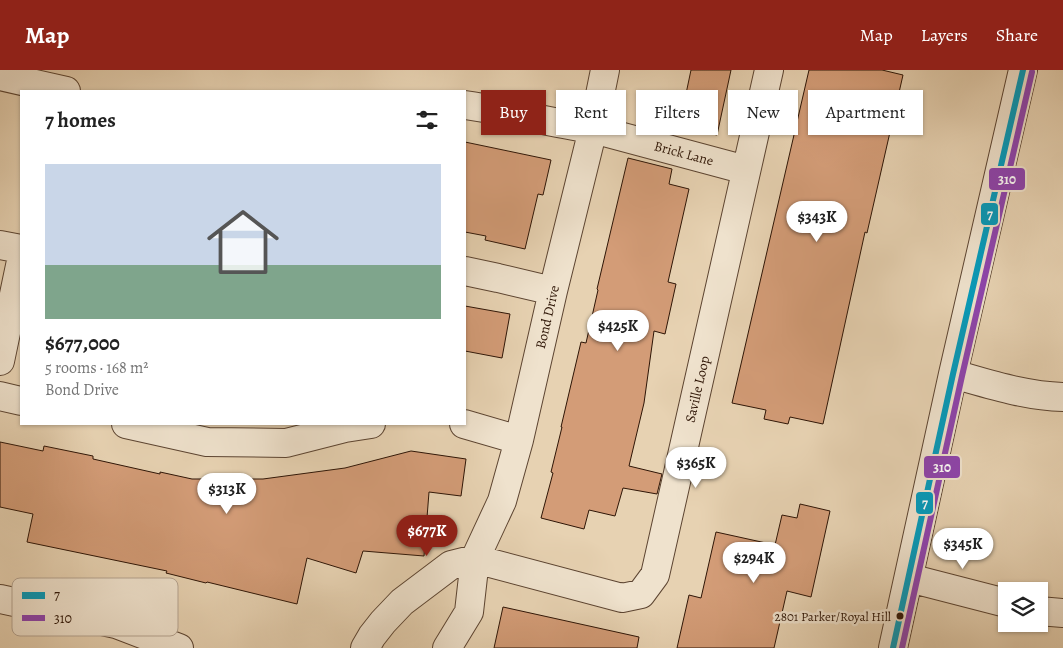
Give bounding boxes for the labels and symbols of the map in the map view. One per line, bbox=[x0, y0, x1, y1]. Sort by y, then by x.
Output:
street label: Brick Lane bbox=[652, 136, 716, 171]
line badge: 310 bbox=[988, 167, 1026, 191]
text: 310 bbox=[998, 170, 1016, 189]
pin: $343K bbox=[782, 200, 852, 243]
line badge: 7 bbox=[980, 202, 999, 226]
text: 7 bbox=[987, 205, 993, 224]
street label: Bond Drive bbox=[531, 284, 564, 351]
pin: $425K bbox=[583, 310, 653, 352]
street label: Saville Loop bbox=[681, 354, 714, 424]
pin: $365K bbox=[661, 446, 731, 489]
line badge: 310 bbox=[923, 455, 961, 479]
text: 310 bbox=[933, 458, 951, 477]
pin: $313K bbox=[192, 472, 262, 515]
line badge: 7 bbox=[915, 491, 934, 515]
text: 7 bbox=[922, 494, 928, 513]
pin: $677K bbox=[392, 514, 462, 557]
pin: $345K bbox=[928, 528, 998, 570]
pin: $294K bbox=[719, 542, 789, 584]
legend bbox=[12, 578, 178, 636]
text: 7 bbox=[54, 586, 60, 605]
place label: 2801 Parker/Royal Hill bbox=[774, 608, 891, 625]
text: 310 bbox=[54, 609, 72, 628]
marker: 2801 Parker/Royal Hill bbox=[895, 611, 905, 621]

